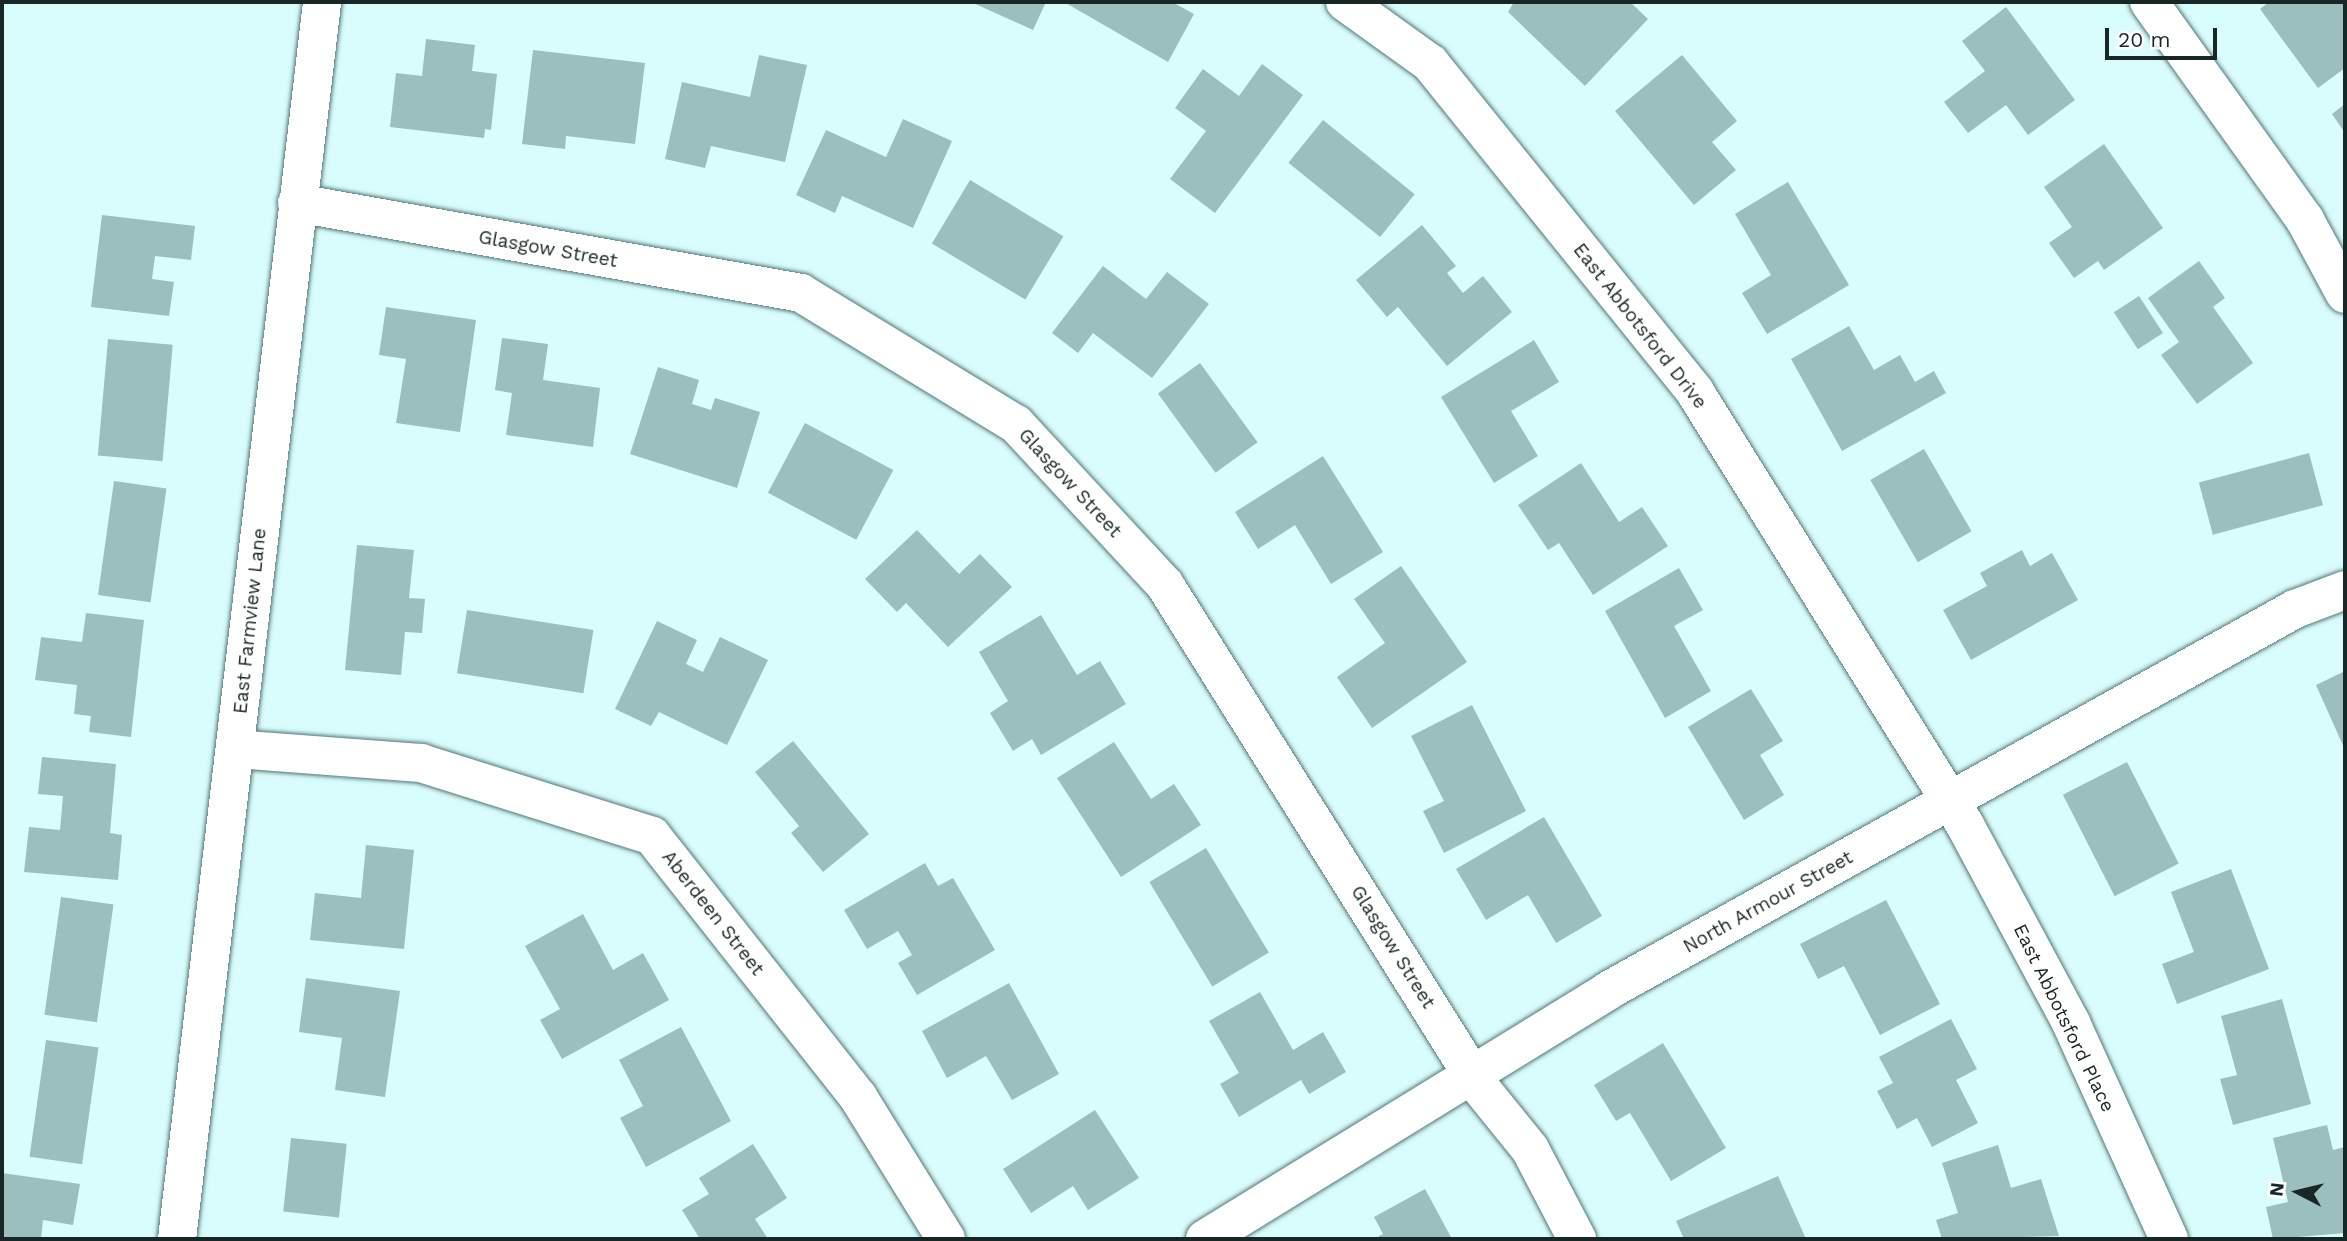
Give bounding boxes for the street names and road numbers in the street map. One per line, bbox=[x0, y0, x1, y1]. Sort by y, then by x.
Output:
street label: Glasgow Street bbox=[477, 226, 619, 272]
street label: East Abbotsford Drive bbox=[1568, 238, 1712, 414]
street label: Glasgow Street bbox=[1014, 424, 1126, 542]
street label: East Farmview Lane bbox=[229, 527, 271, 715]
street label: Aberdeen Street bbox=[657, 846, 769, 980]
street label: North Armour Street bbox=[1679, 846, 1857, 958]
street label: Glasgow Street bbox=[1346, 881, 1440, 1013]
street label: East Abbotsford Place bbox=[2008, 920, 2120, 1116]

